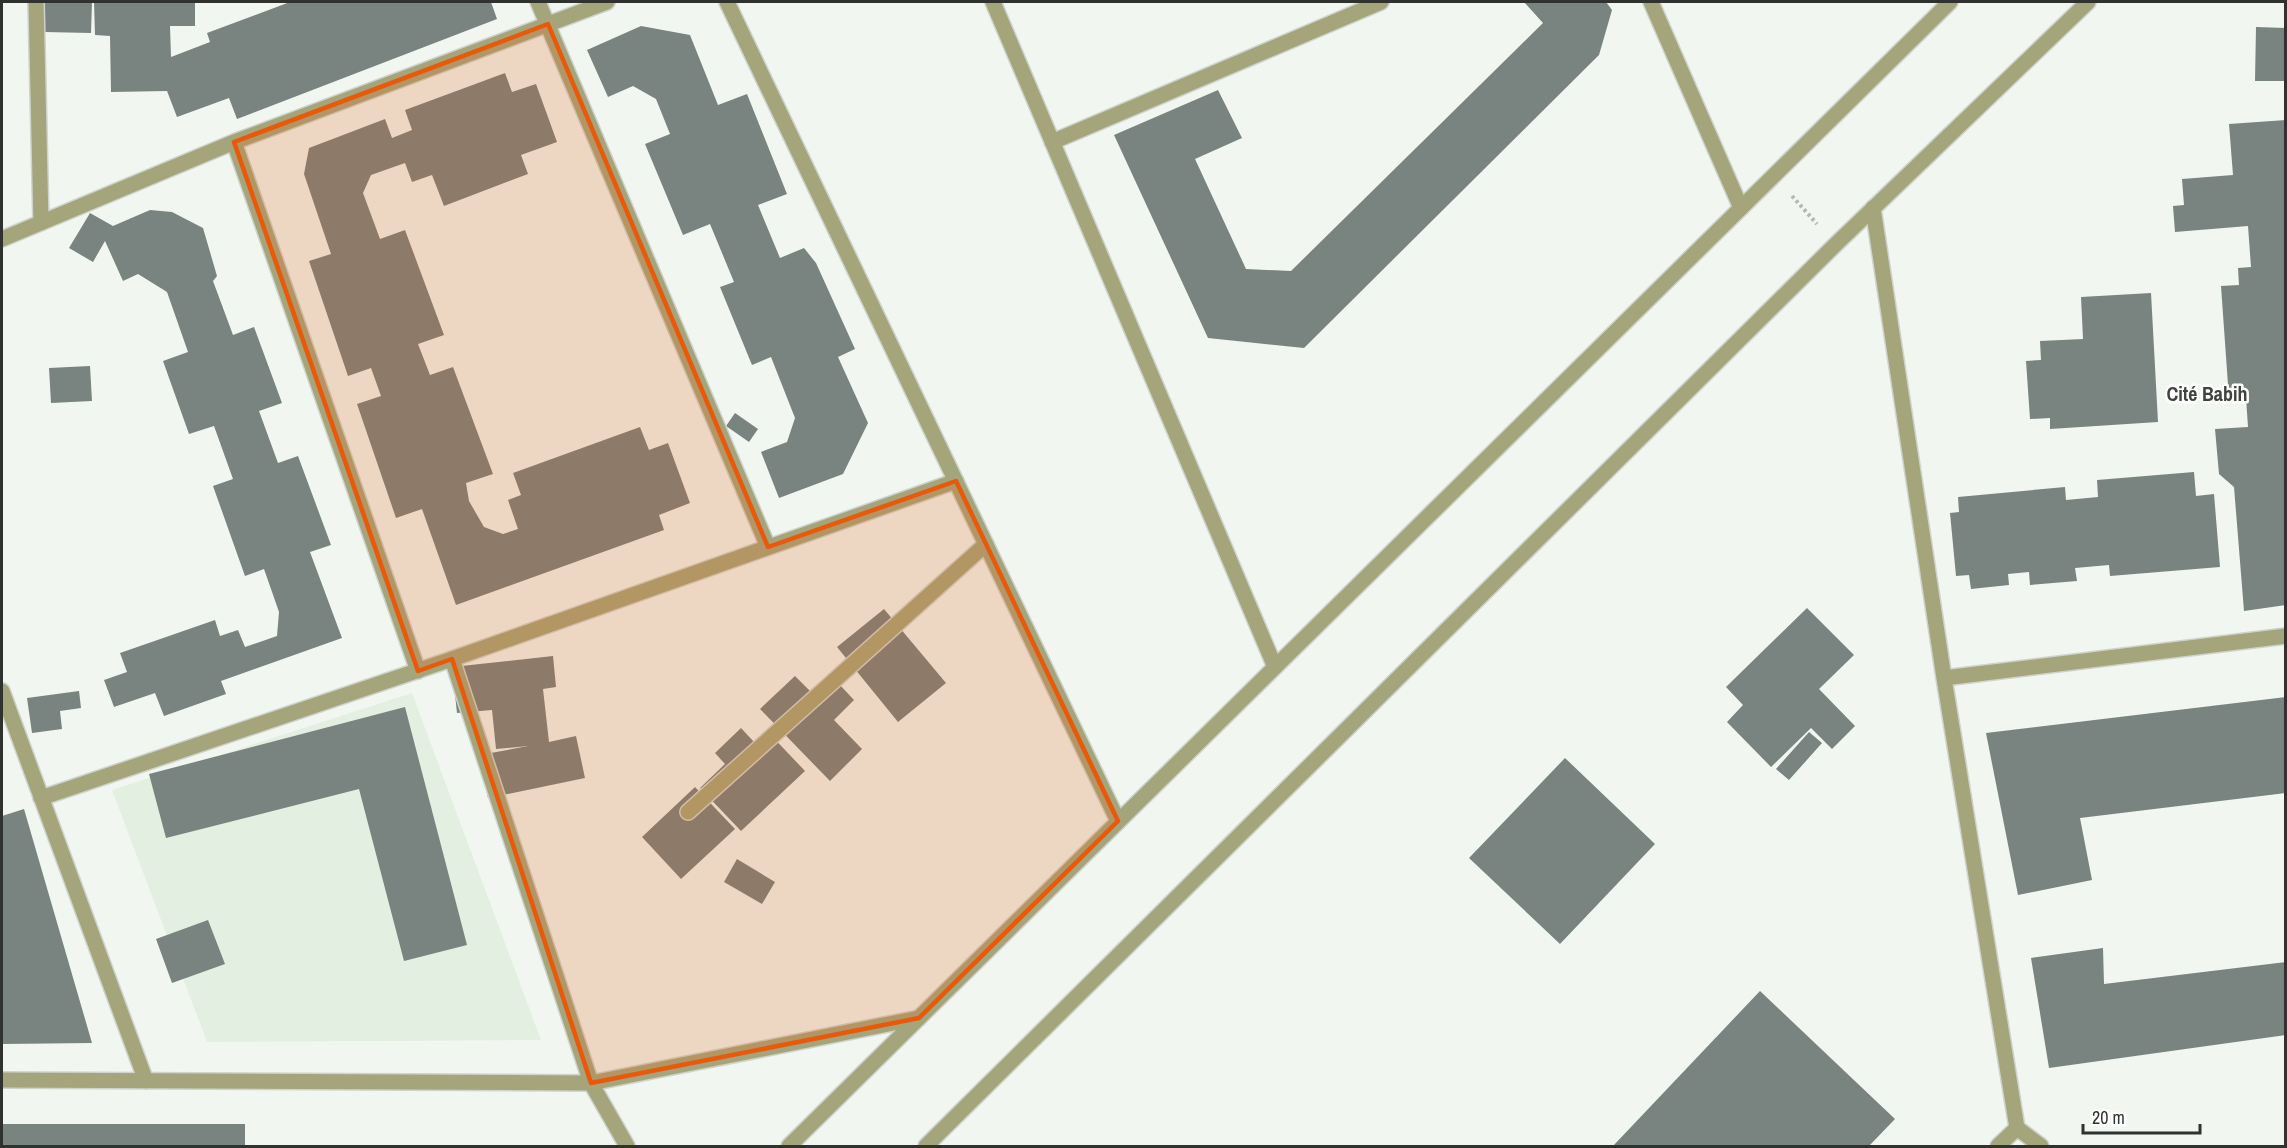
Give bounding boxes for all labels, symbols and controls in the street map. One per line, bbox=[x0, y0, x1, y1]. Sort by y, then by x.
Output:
district label: Cité Babih bbox=[2166, 380, 2248, 407]
scale bar bbox=[2083, 1097, 2200, 1135]
text: 20 m bbox=[2092, 1105, 2125, 1130]

